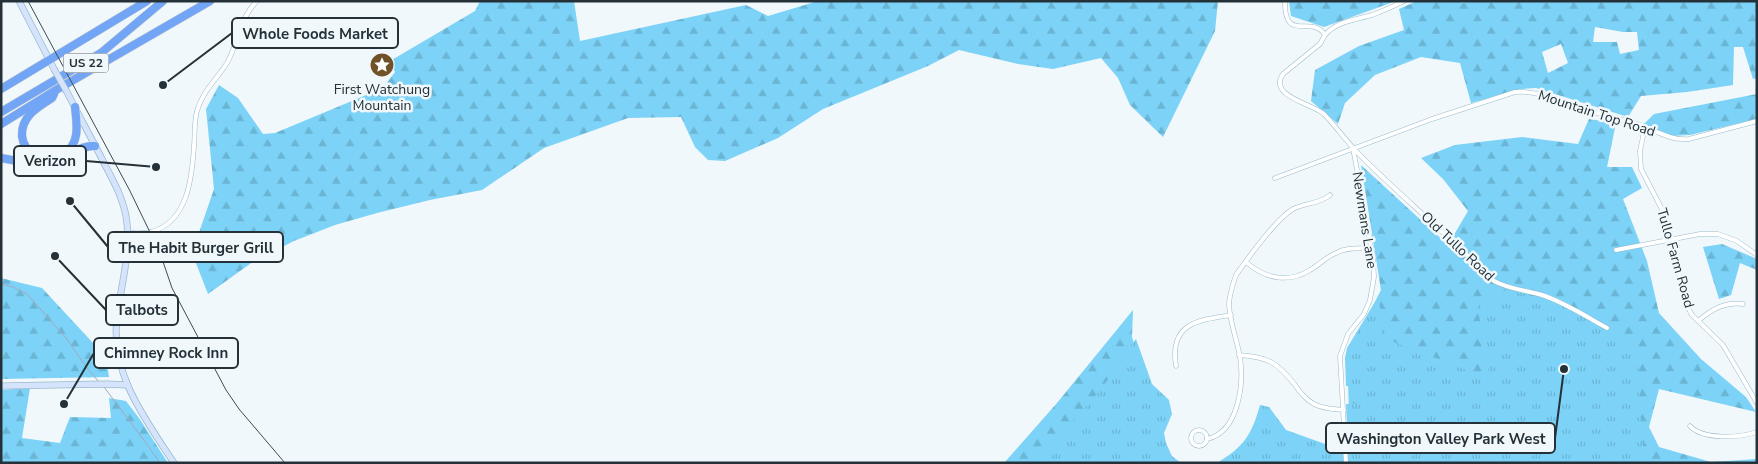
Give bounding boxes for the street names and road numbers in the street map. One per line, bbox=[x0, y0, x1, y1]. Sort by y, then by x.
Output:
road number: US 22 bbox=[64, 54, 108, 72]
street label: Mountain Top Road bbox=[1536, 86, 1658, 141]
street label: Newmans Lane bbox=[1347, 170, 1382, 270]
street label: Tullo Farm Road bbox=[1652, 206, 1699, 310]
street label: Old Tullo Road bbox=[1417, 207, 1499, 285]

